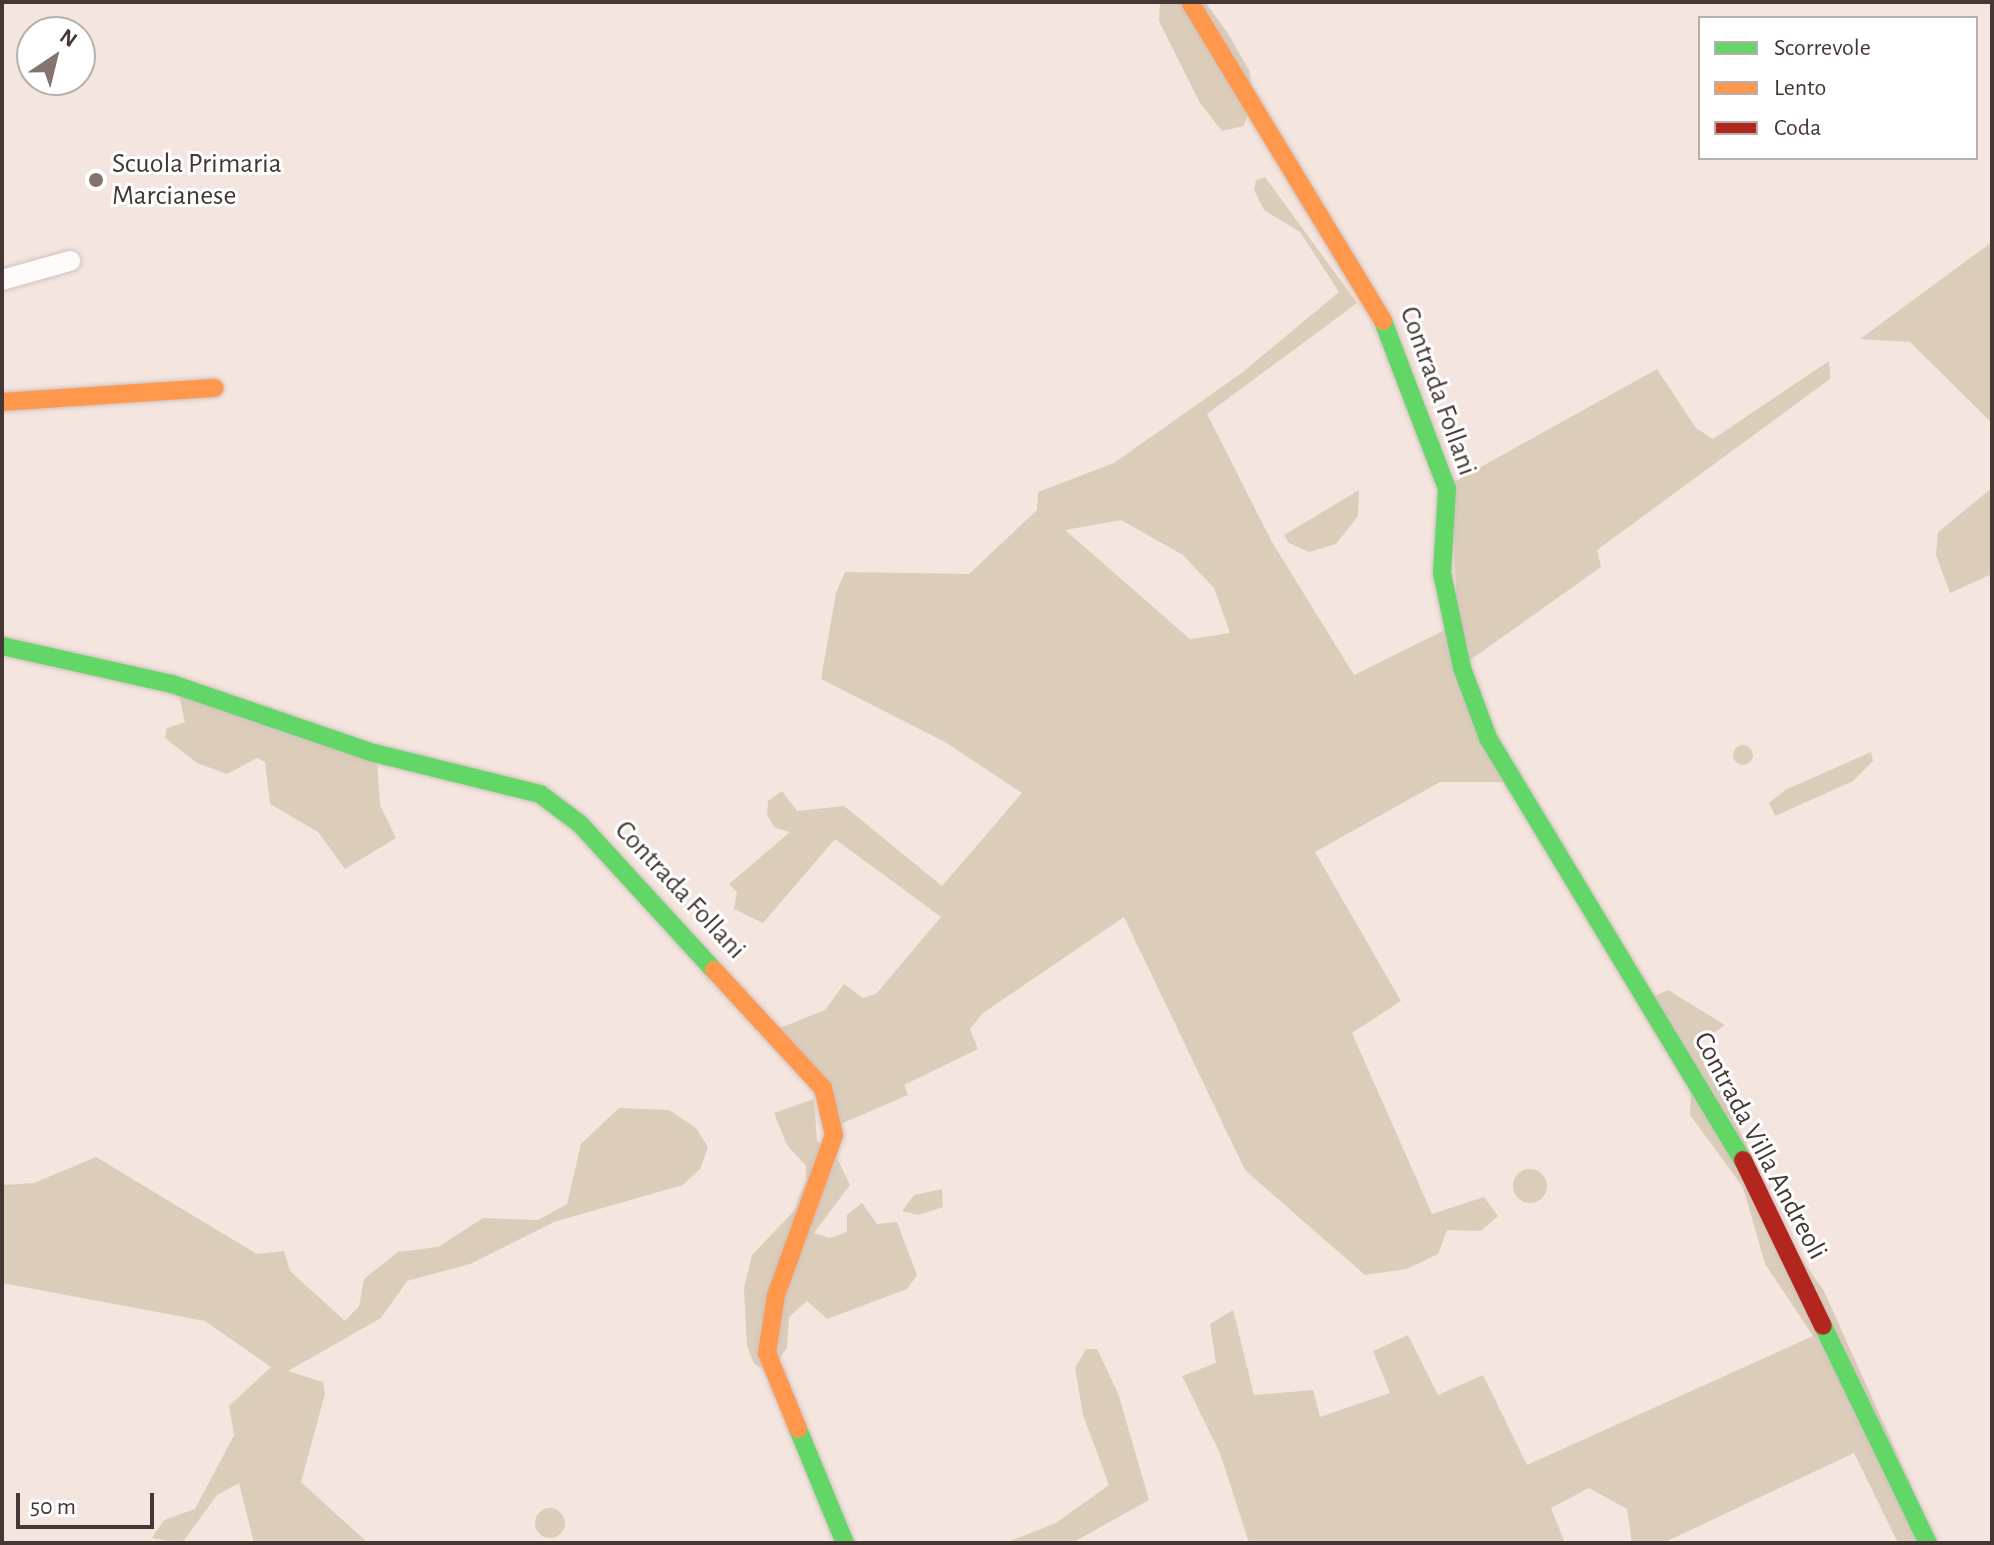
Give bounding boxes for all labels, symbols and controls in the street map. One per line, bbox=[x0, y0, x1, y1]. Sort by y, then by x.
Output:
north arrow bbox=[16, 16, 96, 96]
legend bbox=[1698, 16, 1978, 160]
text: N bbox=[56, 25, 81, 51]
text: Scorrevole bbox=[1774, 36, 1871, 60]
text: Lento bbox=[1774, 76, 1826, 100]
text: Coda bbox=[1774, 116, 1821, 140]
place label: Scuola Primaria Marcianese bbox=[112, 147, 282, 213]
marker: Scuola Primaria Marcianese bbox=[87, 171, 105, 189]
street label: Contrada Follani bbox=[1392, 302, 1484, 480]
street label: Contrada Follani bbox=[607, 814, 753, 966]
street label: Contrada Villa Andreoli bbox=[1686, 1027, 1834, 1265]
scale bar bbox=[20, 1477, 158, 1527]
text: 50 m bbox=[30, 1495, 76, 1519]

